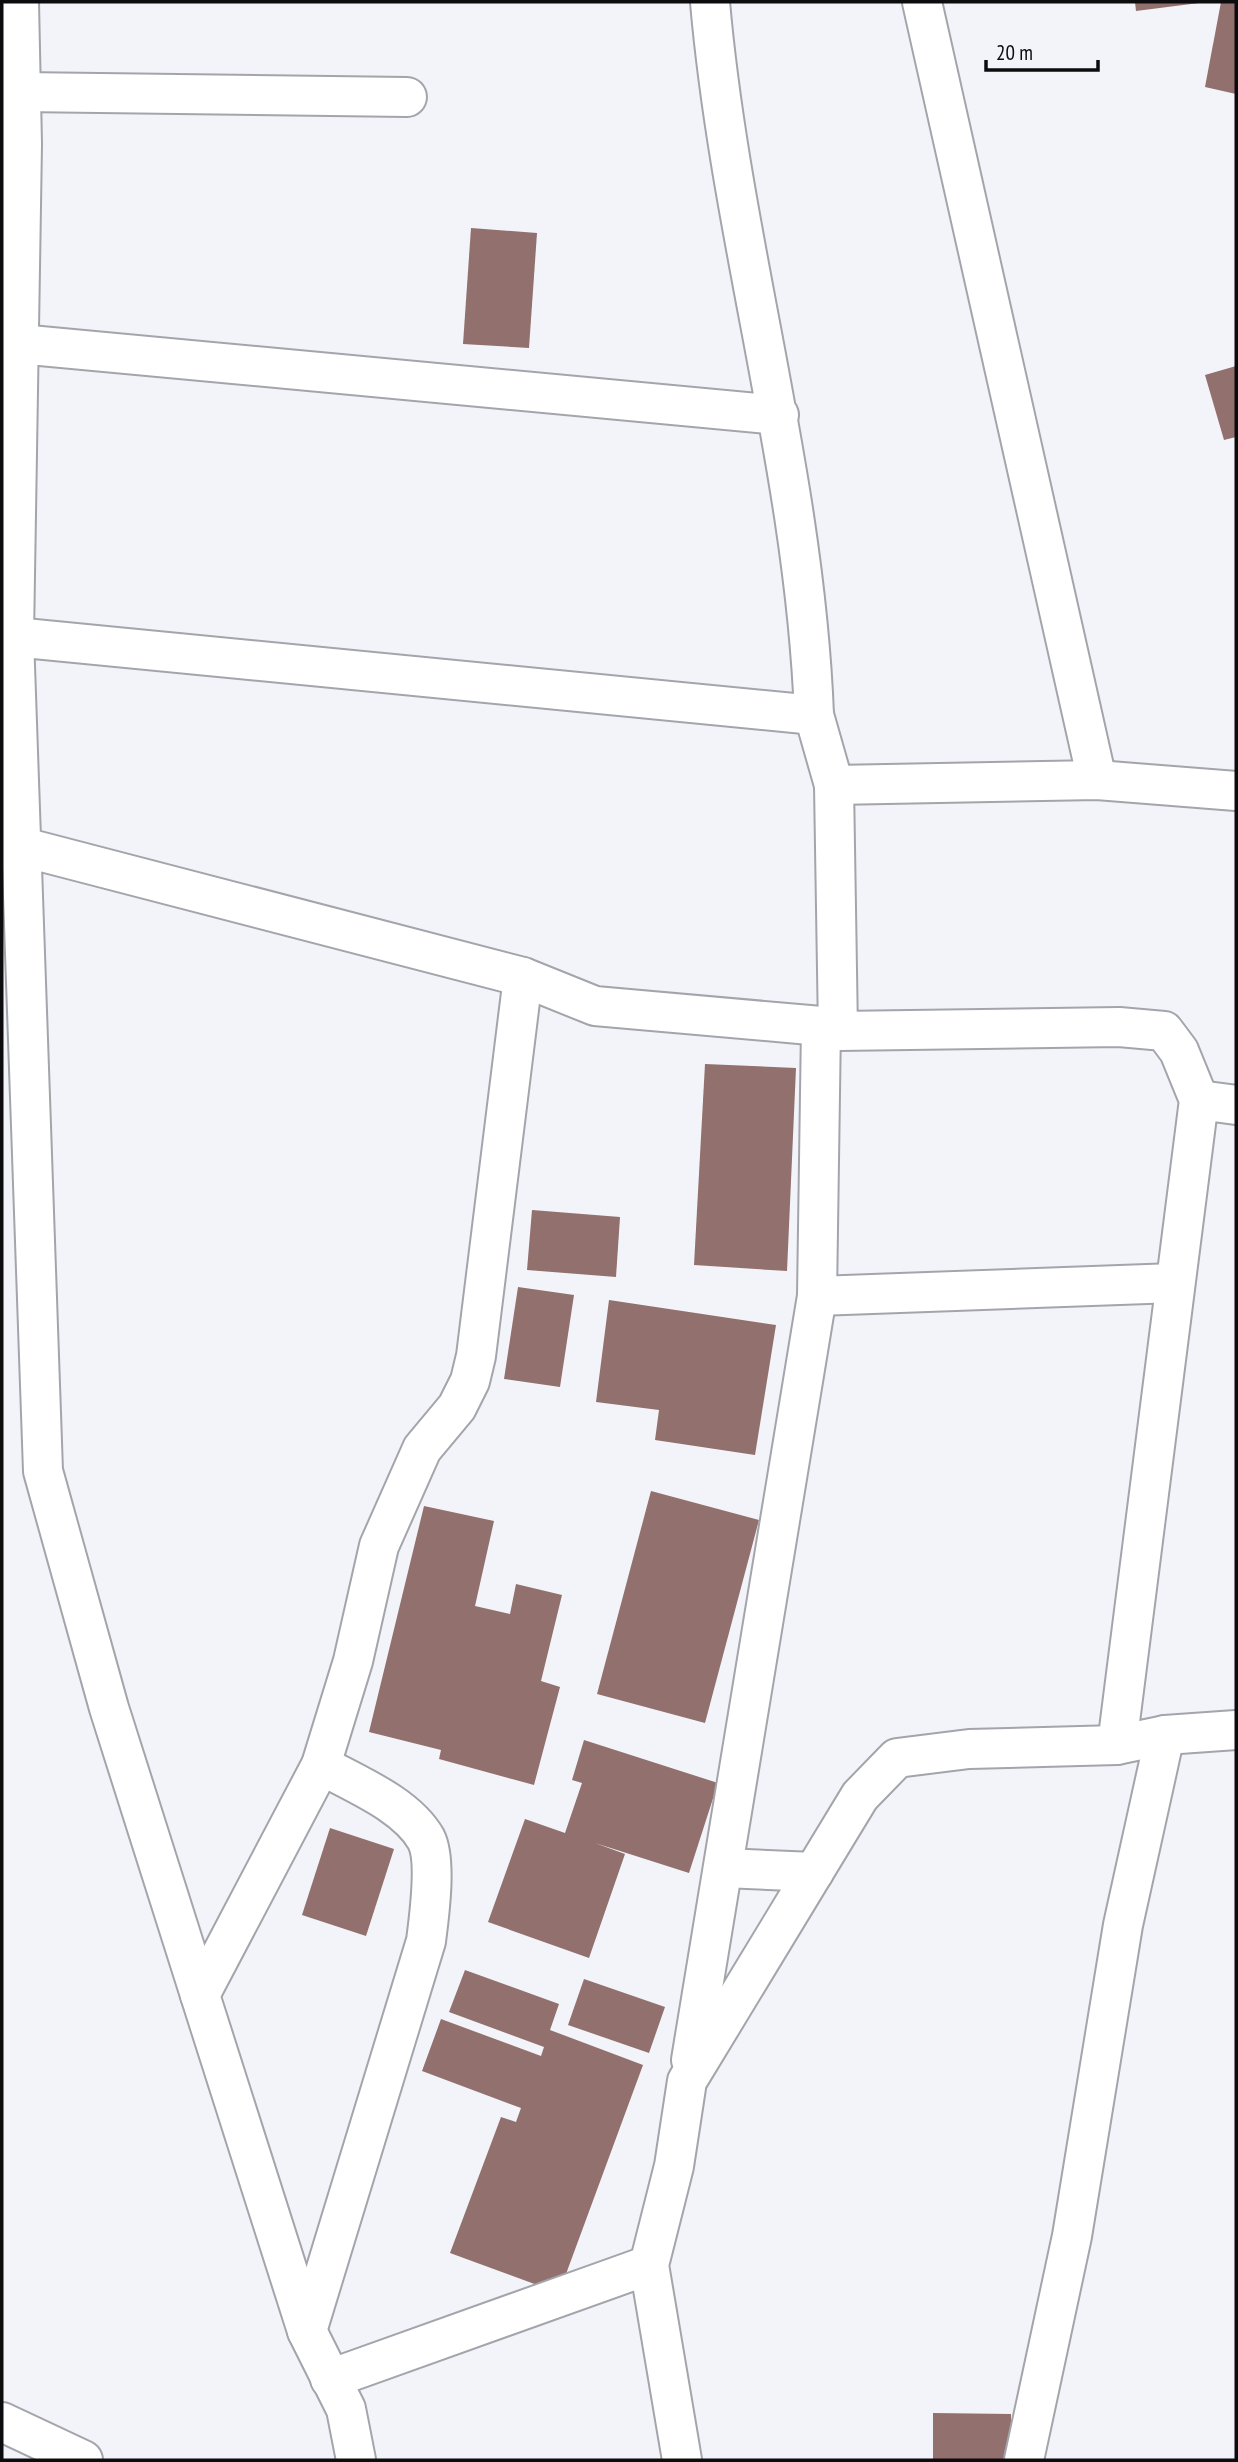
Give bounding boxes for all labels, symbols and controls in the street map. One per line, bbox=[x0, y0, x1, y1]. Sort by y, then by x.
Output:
scale bar bbox=[986, 28, 1098, 72]
text: 20 m bbox=[996, 39, 1033, 66]

